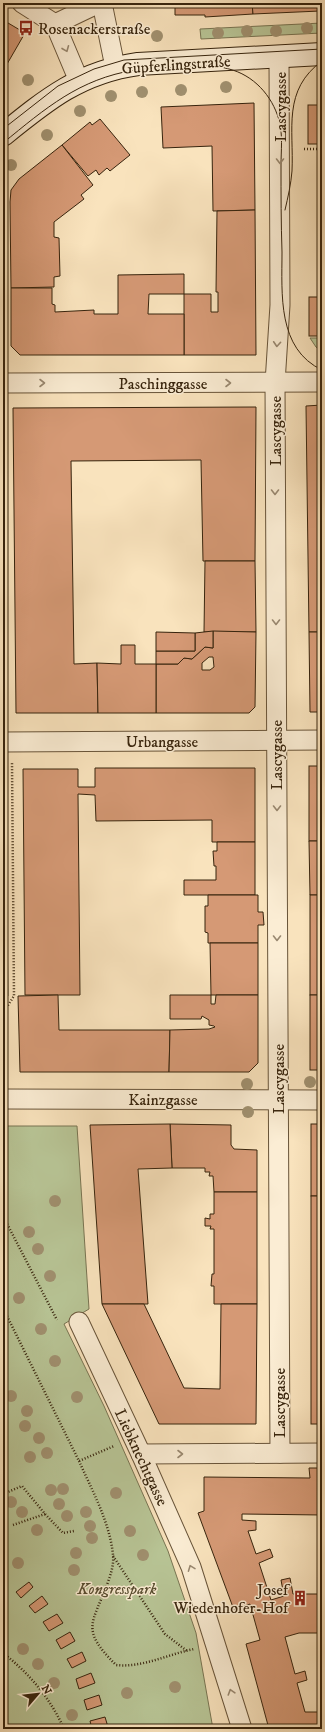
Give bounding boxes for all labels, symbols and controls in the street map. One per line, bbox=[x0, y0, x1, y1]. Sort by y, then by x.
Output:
bus stop icon: Rosenackerstraße bbox=[17, 19, 35, 37]
place label: Rosenackerstraße bbox=[38, 19, 151, 39]
one-way arrow bbox=[61, 45, 69, 53]
street label: Güpferlingstraße bbox=[121, 51, 232, 79]
street label: Lascygasse bbox=[271, 72, 291, 142]
one-way arrow bbox=[276, 158, 284, 164]
one-way arrow bbox=[273, 341, 282, 347]
street label: Paschinggasse bbox=[119, 374, 208, 394]
one-way arrow bbox=[39, 379, 45, 387]
one-way arrow bbox=[225, 379, 231, 387]
street label: Lascygasse bbox=[266, 396, 286, 466]
one-way arrow bbox=[271, 489, 279, 495]
one-way arrow bbox=[272, 619, 280, 625]
street label: Lascygasse bbox=[267, 720, 287, 790]
street label: Urbangasse bbox=[126, 732, 199, 752]
one-way arrow bbox=[273, 805, 281, 811]
one-way arrow bbox=[273, 935, 281, 941]
street label: Lascygasse bbox=[269, 1044, 289, 1114]
street label: Kainzgasse bbox=[128, 1090, 198, 1110]
street label: Lascygasse bbox=[270, 1368, 290, 1438]
street label: Liebknechtgasse bbox=[110, 1406, 172, 1509]
one-way arrow bbox=[177, 1450, 183, 1458]
one-way arrow bbox=[188, 1565, 196, 1572]
park label: Kongresspark bbox=[77, 1579, 157, 1599]
place label: Josef Wiedenhofer-Hof bbox=[172, 1580, 291, 1618]
building icon: Josef Wiedenhofer-Hof bbox=[291, 1589, 309, 1607]
north arrow bbox=[18, 1674, 58, 1714]
text: N bbox=[38, 1683, 54, 1697]
one-way arrow bbox=[227, 1688, 236, 1695]

